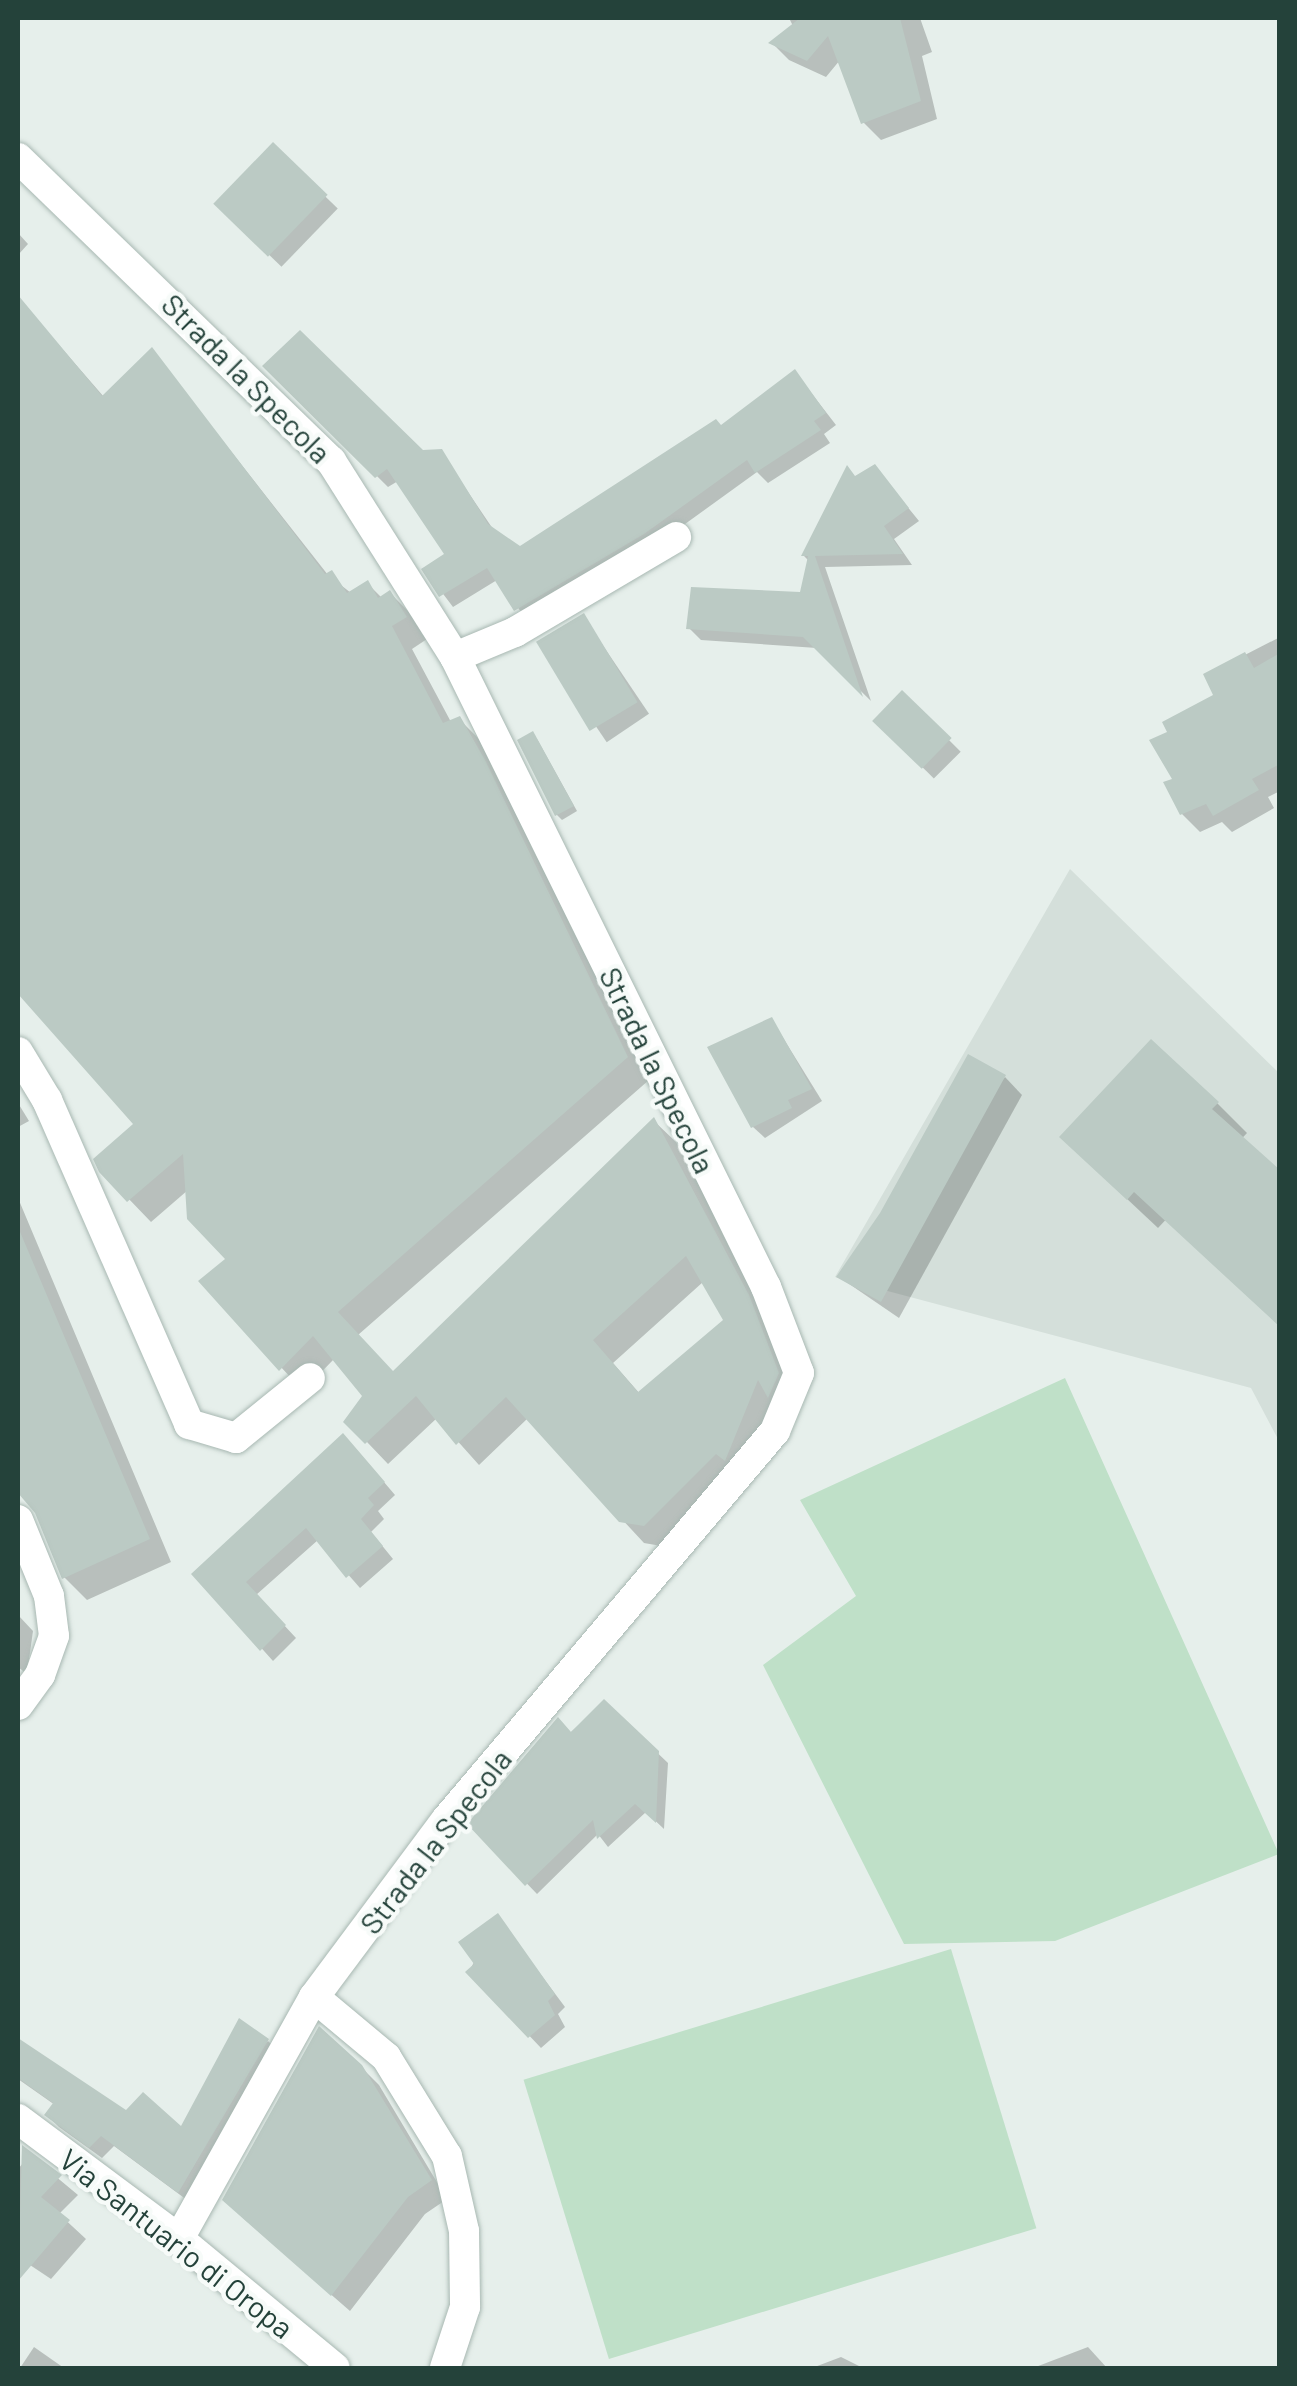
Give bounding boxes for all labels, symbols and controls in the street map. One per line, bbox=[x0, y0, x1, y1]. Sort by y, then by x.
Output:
street label: Strada la Specola bbox=[155, 286, 339, 470]
street label: Strada la Specola bbox=[593, 961, 723, 1179]
street label: Strada la Specola bbox=[352, 1741, 518, 1941]
street label: Via Santuario di Oropa bbox=[53, 2141, 301, 2345]

